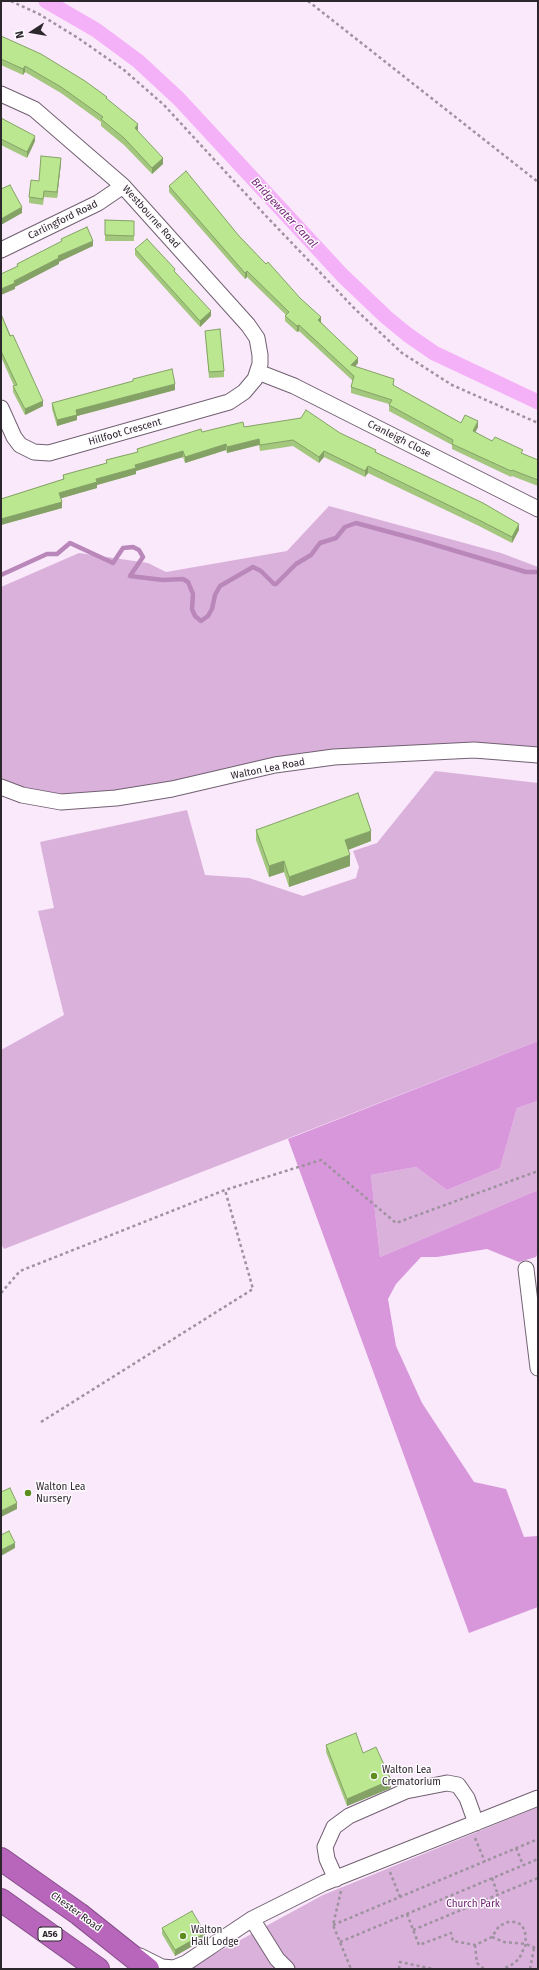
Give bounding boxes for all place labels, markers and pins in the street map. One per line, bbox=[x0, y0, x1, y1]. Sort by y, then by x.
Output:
place label: Walton Lea Nursery bbox=[36, 1481, 86, 1504]
marker: Walton Lea Nursery bbox=[23, 1488, 33, 1498]
place label: Walton Lea Crematorium bbox=[382, 1764, 441, 1788]
marker: Walton Lea Crematorium bbox=[369, 1771, 379, 1781]
place label: Walton Hall Lodge bbox=[191, 1924, 239, 1948]
marker: Walton Hall Lodge bbox=[178, 1931, 188, 1941]

